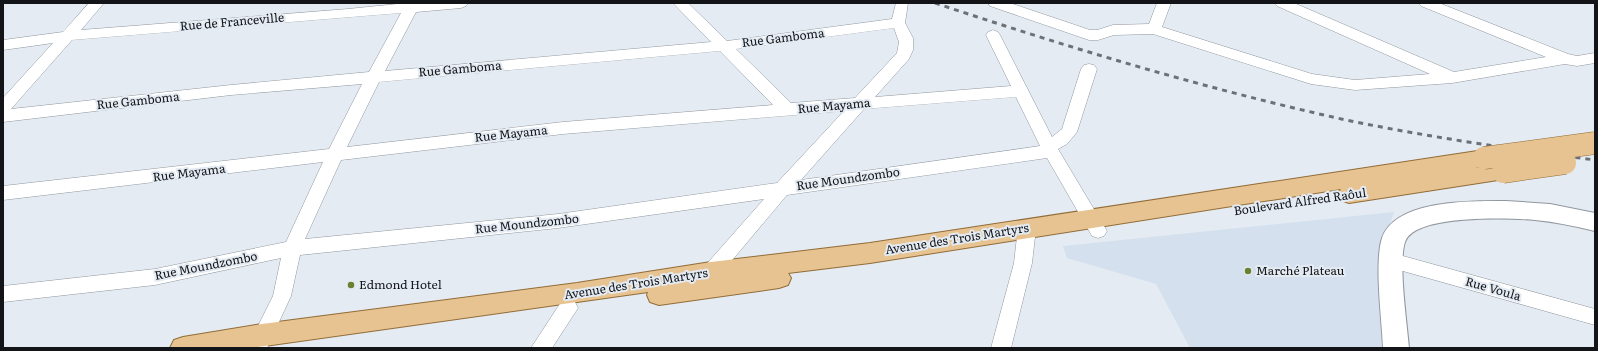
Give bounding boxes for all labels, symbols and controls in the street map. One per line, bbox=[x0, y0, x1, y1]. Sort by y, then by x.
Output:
street label: Rue de Franceville bbox=[179, 7, 285, 35]
street label: Rue Gamboma bbox=[740, 23, 826, 51]
street label: Rue Gamboma bbox=[418, 55, 503, 81]
street label: Rue Gamboma bbox=[96, 87, 181, 113]
street label: Rue Mayama bbox=[797, 93, 872, 117]
street label: Rue Mayama bbox=[474, 120, 549, 146]
street label: Rue Mayama bbox=[151, 159, 227, 185]
street label: Rue Moundzombo bbox=[795, 162, 901, 194]
street label: Boulevard Alfred Raôul bbox=[1232, 183, 1367, 219]
street label: Rue Moundzombo bbox=[474, 209, 580, 237]
street label: Avenue des Trois Martyrs bbox=[884, 218, 1031, 258]
street label: Rue Moundzombo bbox=[153, 246, 259, 284]
place label: Marché Plateau bbox=[1256, 261, 1345, 279]
street label: Avenue des Trois Martyrs bbox=[563, 263, 710, 303]
marker: Marché Plateau bbox=[1243, 266, 1253, 276]
street label: Rue Voula bbox=[1463, 272, 1524, 305]
place label: Edmond Hotel bbox=[359, 275, 442, 293]
marker: Edmond Hotel bbox=[346, 280, 356, 290]

